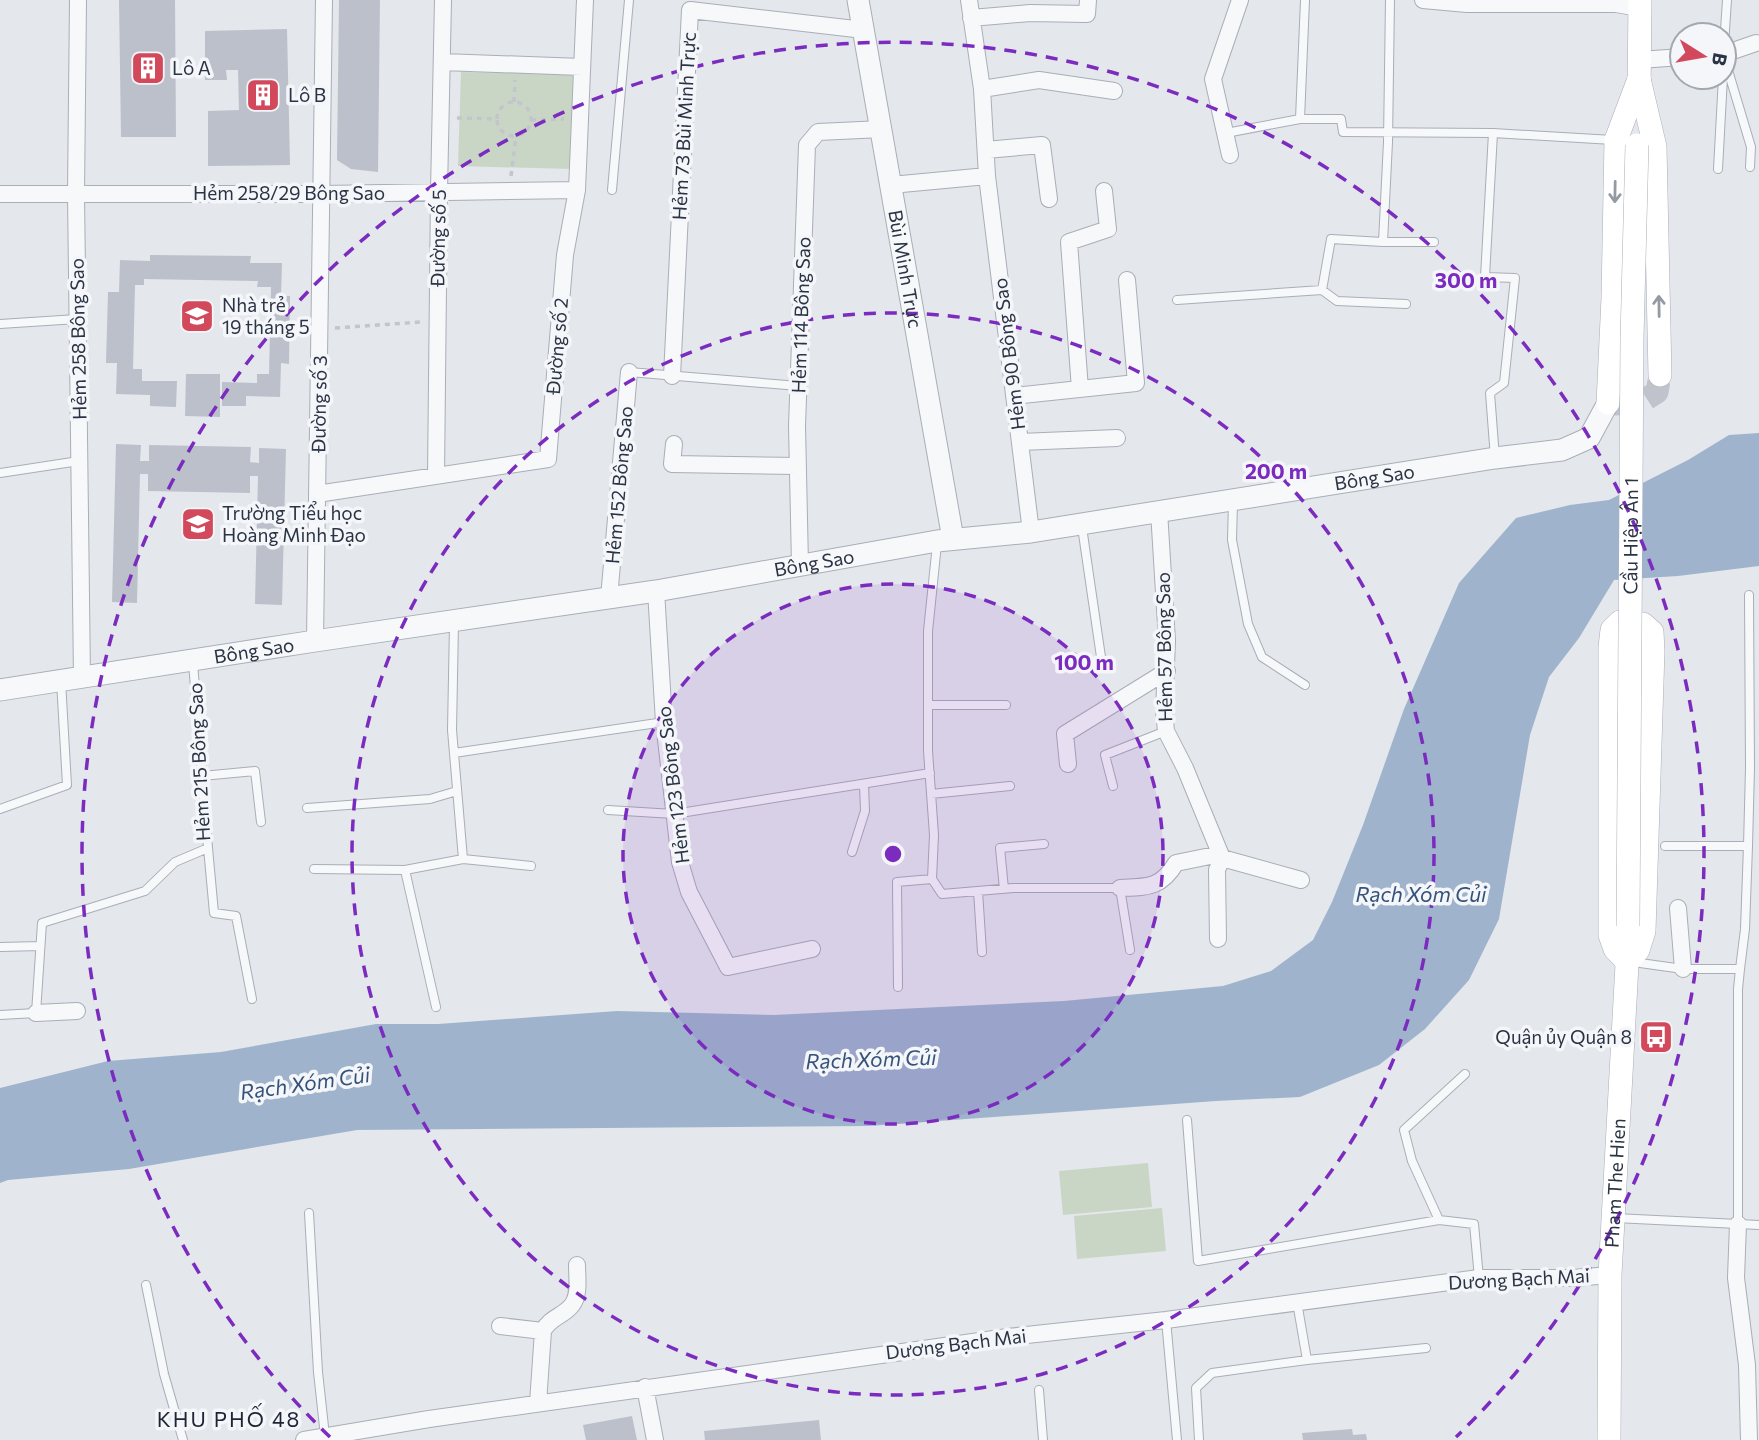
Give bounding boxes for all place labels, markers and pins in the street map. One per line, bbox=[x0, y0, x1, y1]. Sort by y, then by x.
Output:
building icon: Lô A bbox=[129, 49, 167, 87]
place label: Lô A bbox=[172, 56, 211, 79]
building icon: Lô B bbox=[244, 76, 282, 114]
place label: Lô B bbox=[288, 83, 326, 106]
place label: Nhà trẻ 19 tháng 5 bbox=[222, 293, 310, 338]
school or university icon: Nhà trẻ 19 tháng 5 bbox=[178, 297, 216, 335]
place label: Trường Tiểu học Hoàng Minh Đạo bbox=[222, 501, 366, 546]
school or university icon: Trường Tiểu học Hoàng Minh Đạo bbox=[179, 505, 217, 543]
centre of rings bbox=[881, 842, 905, 866]
bus stop icon: Quận ủy Quận 8 bbox=[1637, 1018, 1675, 1056]
place label: Quận ủy Quận 8 bbox=[1495, 1025, 1632, 1048]

